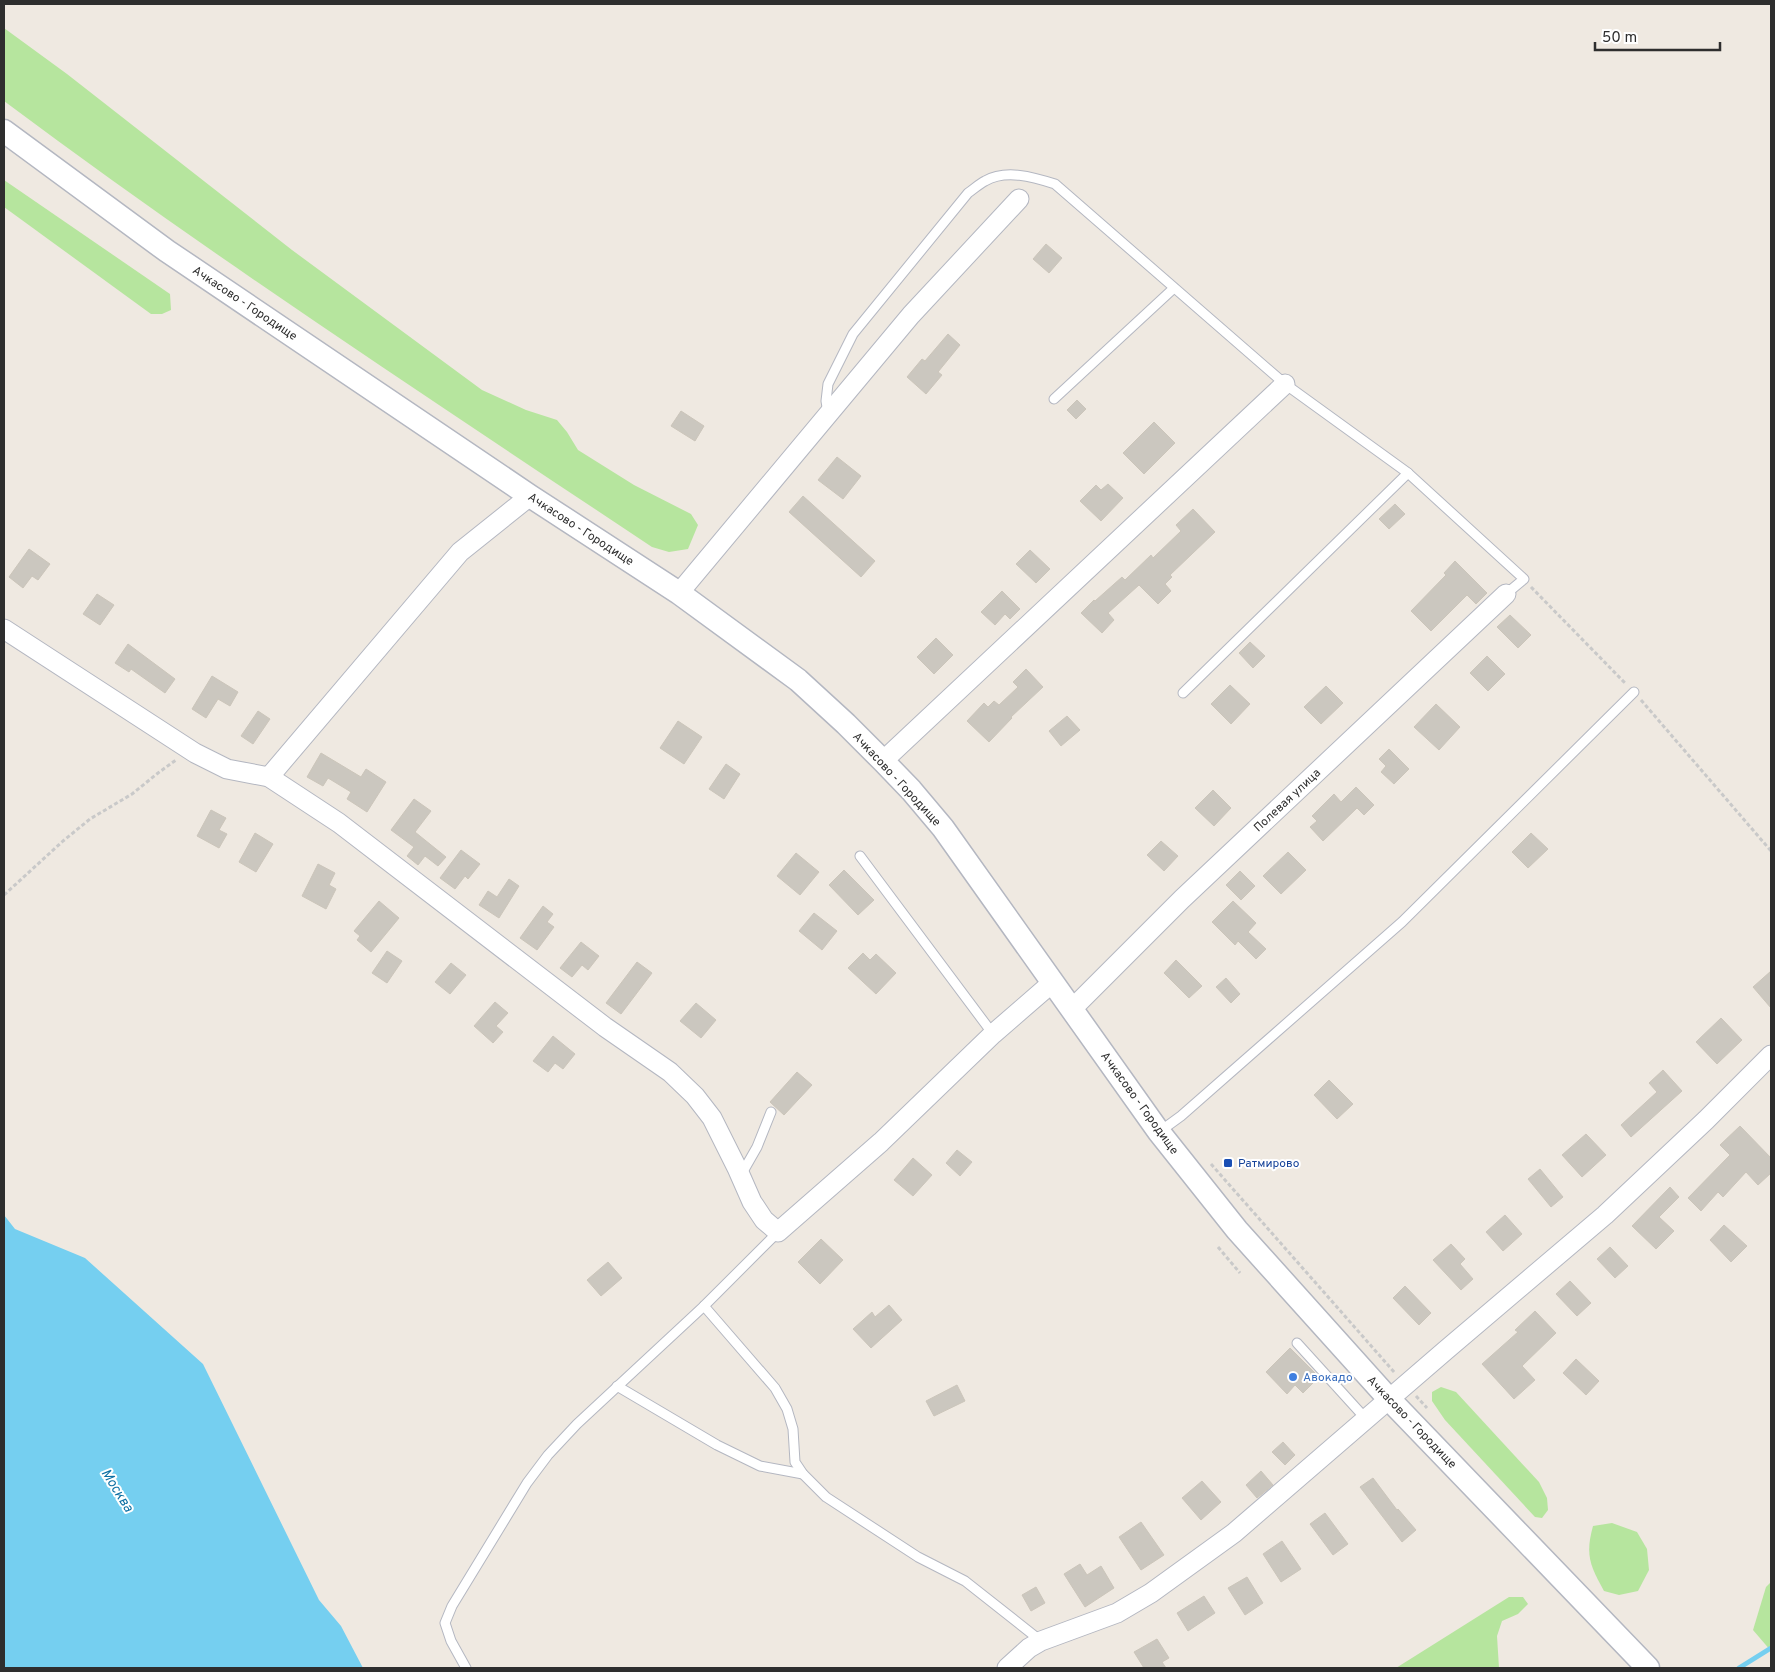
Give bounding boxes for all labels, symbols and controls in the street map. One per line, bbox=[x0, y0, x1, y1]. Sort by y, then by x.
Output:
scale bar bbox=[1595, 20, 1720, 52]
text: 50 m bbox=[1602, 29, 1637, 48]
street label: Ачкасово - Городище bbox=[189, 263, 300, 345]
street label: Ачкасово - Городище bbox=[525, 490, 636, 570]
street label: Ачкасово - Городище bbox=[848, 729, 944, 830]
street label: Полевая улица bbox=[1251, 766, 1325, 836]
street label: Ачкасово - Городище bbox=[1097, 1049, 1182, 1158]
place label: Ратмирово bbox=[1238, 1156, 1300, 1172]
marker: Ратмирово bbox=[1222, 1157, 1234, 1169]
place label: Авокадо bbox=[1303, 1370, 1353, 1386]
marker: Авокадо bbox=[1287, 1371, 1299, 1383]
street label: Ачкасово - Городище bbox=[1363, 1373, 1460, 1472]
water label: Москва bbox=[97, 1466, 137, 1516]

